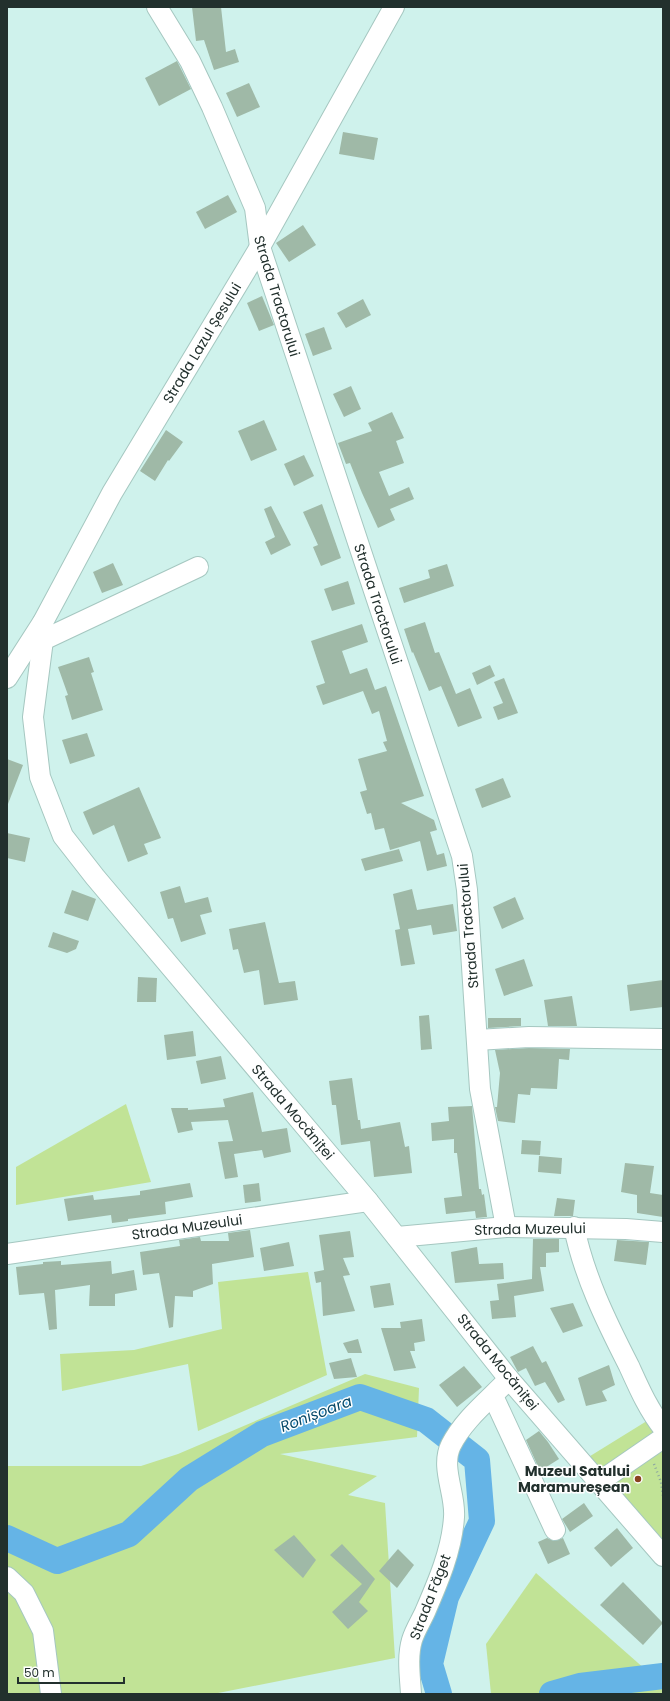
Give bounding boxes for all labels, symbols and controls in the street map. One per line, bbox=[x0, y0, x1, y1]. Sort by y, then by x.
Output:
street label: Strada Tractorului bbox=[249, 233, 305, 359]
street label: Strada Lazul Șesului bbox=[158, 279, 246, 407]
street label: Strada Tractorului bbox=[349, 541, 407, 667]
street label: Strada Tractorului bbox=[453, 863, 483, 989]
street label: Strada Mocăniței bbox=[247, 1060, 339, 1164]
street label: Strada Muzeului bbox=[130, 1209, 244, 1245]
street label: Strada Muzeului bbox=[474, 1218, 586, 1240]
street label: Strada Mocăniței bbox=[453, 1309, 543, 1415]
water label: Ronișoara bbox=[277, 1390, 355, 1437]
place label: Muzeul Satului Maramureșean bbox=[518, 1461, 630, 1497]
marker: Muzeul Satului Maramureșean bbox=[633, 1474, 643, 1484]
street label: Strada Făget bbox=[404, 1551, 456, 1643]
scale bar bbox=[18, 1659, 124, 1685]
text: 50 m bbox=[24, 1664, 55, 1681]

